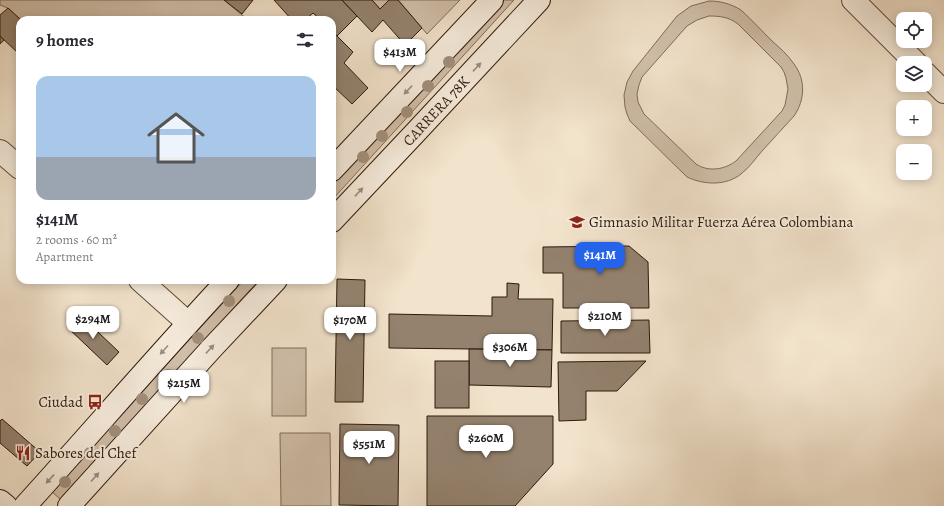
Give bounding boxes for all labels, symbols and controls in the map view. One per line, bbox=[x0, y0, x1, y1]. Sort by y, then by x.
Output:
map controls bbox=[896, 12, 932, 180]
button: locate bbox=[896, 12, 932, 48]
text: 9 homes bbox=[36, 29, 94, 52]
icon: filters bbox=[294, 29, 316, 51]
pin: $413M bbox=[372, 39, 428, 73]
text: $413M bbox=[383, 43, 417, 60]
button: layers bbox=[896, 56, 932, 92]
one-way arrow bbox=[472, 62, 481, 72]
street label: CARRERA 78K bbox=[398, 71, 474, 150]
one-way arrow bbox=[404, 85, 413, 94]
button: + bbox=[896, 100, 932, 136]
icon: home bbox=[140, 102, 212, 174]
button: − bbox=[896, 144, 932, 180]
one-way arrow bbox=[354, 188, 363, 197]
text: $141M bbox=[36, 208, 78, 231]
place label: Gimnasio Militar Fuerza Aérea Colombiana bbox=[589, 212, 854, 232]
school or university icon: Gimnasio Militar Fuerza Aérea Colombiana bbox=[568, 213, 586, 231]
text: 2 rooms · 60 m² bbox=[36, 231, 117, 248]
pin: $141M bbox=[572, 242, 628, 276]
text: $141M bbox=[584, 246, 616, 263]
text: Apartment bbox=[36, 248, 94, 265]
pin: $210M bbox=[577, 303, 633, 337]
pin: $294M bbox=[65, 306, 121, 340]
pin: $170M bbox=[322, 307, 378, 341]
text: $210M bbox=[588, 307, 622, 324]
text: $294M bbox=[75, 310, 111, 327]
text: $170M bbox=[333, 311, 367, 328]
pin: $306M bbox=[482, 334, 538, 368]
text: $306M bbox=[492, 338, 528, 355]
one-way arrow bbox=[159, 345, 169, 355]
one-way arrow bbox=[205, 345, 214, 354]
pin: $215M bbox=[156, 370, 212, 404]
text: $215M bbox=[167, 374, 201, 391]
place label: Ciudad bbox=[38, 392, 84, 412]
bus stop icon: Ciudad bbox=[86, 393, 104, 411]
pin: $260M bbox=[458, 425, 514, 459]
text: $260M bbox=[468, 429, 504, 446]
pin: $551M bbox=[341, 431, 397, 465]
text: $551M bbox=[353, 435, 385, 452]
place label: Sabores del Chef bbox=[35, 443, 139, 463]
restaurant icon: Sabores del Chef bbox=[14, 444, 32, 462]
one-way arrow bbox=[90, 472, 100, 482]
one-way arrow bbox=[46, 474, 55, 483]

